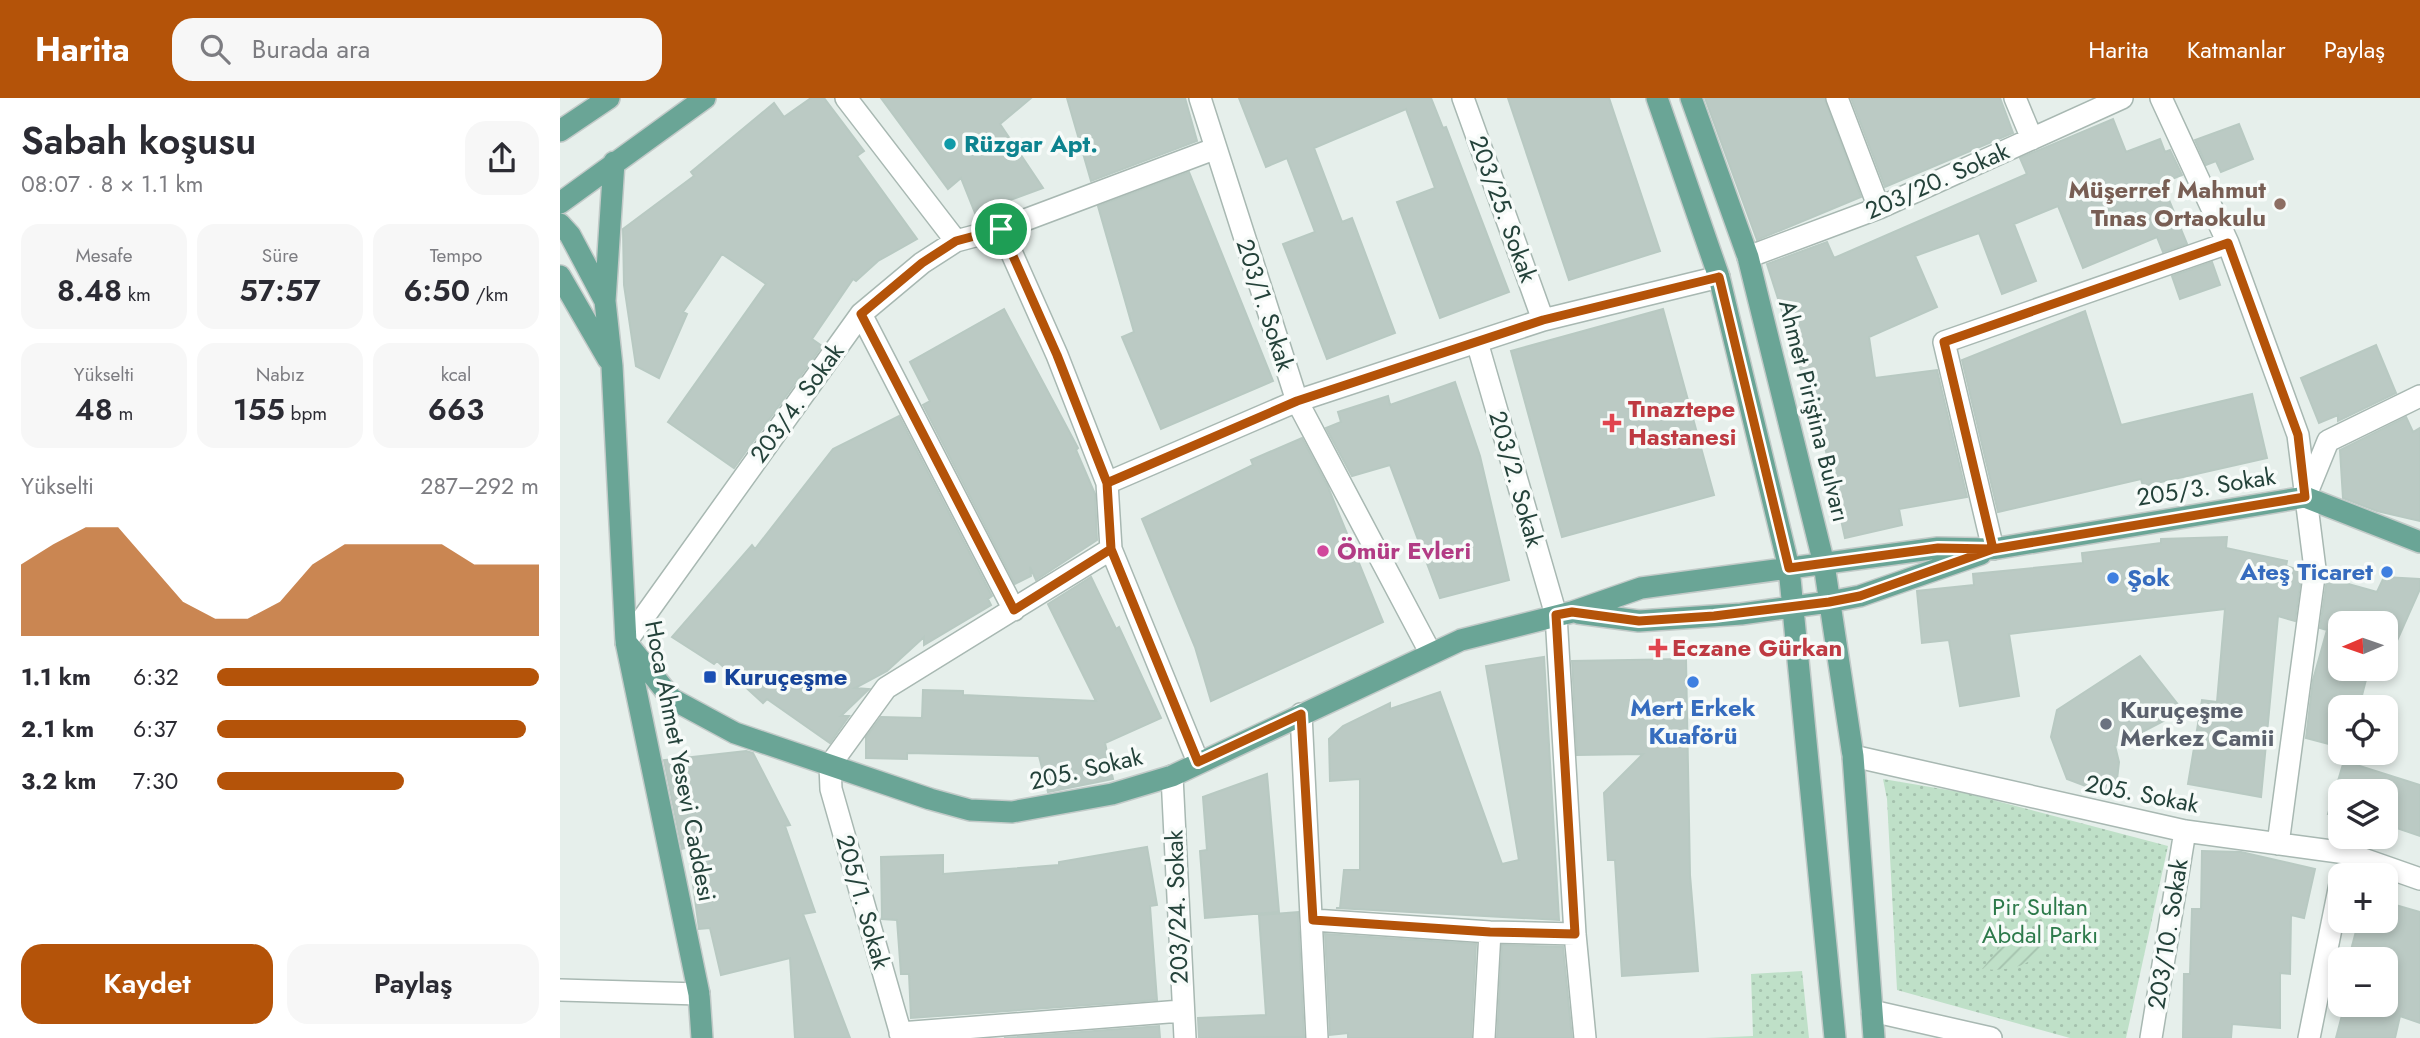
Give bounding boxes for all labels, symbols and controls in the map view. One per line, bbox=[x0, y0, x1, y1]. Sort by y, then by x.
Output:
search box bbox=[172, 18, 662, 81]
text: Harita bbox=[35, 26, 130, 73]
icon: search bbox=[196, 30, 234, 68]
text: Burada ara bbox=[252, 30, 370, 68]
text: Harita bbox=[2088, 32, 2149, 67]
text: Katmanlar bbox=[2187, 32, 2286, 67]
text: Paylaş bbox=[2324, 32, 2385, 67]
text: Sabah koşusu bbox=[21, 113, 256, 168]
button: share bbox=[465, 121, 539, 195]
place label: Rüzgar Apt. bbox=[964, 126, 1098, 161]
street label: 203/25. Sokak bbox=[1461, 131, 1546, 287]
street label: 203/20. Sokak bbox=[1859, 133, 2015, 228]
marker: Rüzgar Apt. bbox=[942, 136, 958, 152]
text: 08:07 · 8 × 1.1 km bbox=[21, 167, 203, 201]
place label: Müşerref Mahmut Tınas Ortaokulu bbox=[2068, 172, 2266, 235]
marker: Müşerref Mahmut Tınas Ortaokulu bbox=[2272, 196, 2288, 212]
pin bbox=[971, 199, 1031, 259]
icon: arrive bbox=[982, 210, 1020, 248]
street label: 203/1. Sokak bbox=[1228, 234, 1303, 376]
text: Mesafe bbox=[75, 242, 133, 269]
text: Süre bbox=[262, 242, 298, 269]
text: Tempo bbox=[430, 242, 482, 269]
text: 8.48 bbox=[57, 269, 122, 312]
text: 57:57 bbox=[239, 269, 321, 312]
text: 6:50 bbox=[403, 269, 470, 312]
text: km bbox=[122, 281, 151, 308]
text: /km bbox=[470, 281, 509, 308]
street label: Ahmet Piriştina Bulvarı bbox=[1770, 296, 1859, 525]
street label: 203/4. Sokak bbox=[741, 335, 852, 470]
text: Yükselti bbox=[74, 361, 134, 388]
text: Nabız bbox=[256, 361, 304, 388]
text: kcal bbox=[441, 361, 471, 388]
text: 48 bbox=[75, 388, 113, 431]
text: 155 bbox=[233, 388, 285, 431]
text: 663 bbox=[428, 388, 484, 431]
place label: Tınaztepe Hastanesi bbox=[1628, 391, 1736, 454]
text: m bbox=[113, 400, 133, 427]
text: bpm bbox=[285, 400, 327, 427]
street label: 203/2. Sokak bbox=[1480, 407, 1553, 551]
marker: Tınaztepe Hastanesi bbox=[1602, 413, 1622, 433]
street label: 205/3. Sokak bbox=[2134, 458, 2278, 515]
text: Yükselti bbox=[21, 469, 94, 503]
text: 287–292 m bbox=[420, 469, 539, 503]
place label: Ömür Evleri bbox=[1337, 533, 1471, 568]
marker: Ömür Evleri bbox=[1315, 543, 1331, 559]
place label: Ateş Ticaret bbox=[2239, 554, 2373, 589]
place label: Şok bbox=[2127, 560, 2170, 595]
marker: Ateş Ticaret bbox=[2379, 564, 2395, 580]
marker: Şok bbox=[2105, 570, 2121, 586]
north arrow bbox=[2328, 611, 2398, 681]
map controls bbox=[2328, 611, 2398, 1017]
street label: Hoca Ahmet Yesevi Caddesi bbox=[636, 617, 725, 904]
place label: Eczane Gürkan bbox=[1672, 630, 1842, 665]
marker: Eczane Gürkan bbox=[1650, 640, 1666, 656]
place label: Kuruçeşme bbox=[724, 659, 848, 694]
text: 1.1 km bbox=[21, 660, 91, 694]
text: 6:32 bbox=[133, 660, 179, 694]
marker: Kuruçeşme bbox=[702, 669, 718, 685]
marker: Mert Erkek Kuaförü bbox=[1685, 674, 1701, 690]
place label: Mert Erkek Kuaförü bbox=[1630, 690, 1756, 753]
place label: Kuruçeşme Merkez Camii bbox=[2120, 692, 2274, 755]
button: locate bbox=[2328, 695, 2398, 765]
text: 2.1 km bbox=[21, 712, 94, 746]
text: 6:37 bbox=[133, 712, 177, 746]
marker: Kuruçeşme Merkez Camii bbox=[2098, 716, 2114, 732]
street label: 205. Sokak bbox=[1026, 738, 1146, 798]
text: 3.2 km bbox=[21, 764, 96, 798]
text: 7:30 bbox=[133, 764, 178, 798]
street label: 205. Sokak bbox=[2082, 765, 2202, 822]
button: layers bbox=[2328, 779, 2398, 849]
street label: 203/24. Sokak bbox=[1156, 829, 1197, 985]
street label: 205/1. Sokak bbox=[828, 831, 899, 973]
street label: 203/10. Sokak bbox=[2138, 856, 2197, 1012]
button: + bbox=[2328, 863, 2398, 933]
park label: Pir Sultan Abdal Parkı bbox=[1982, 889, 2098, 952]
button: Kaydet bbox=[21, 944, 273, 1024]
button: Paylaş bbox=[287, 944, 539, 1024]
button: − bbox=[2328, 947, 2398, 1017]

